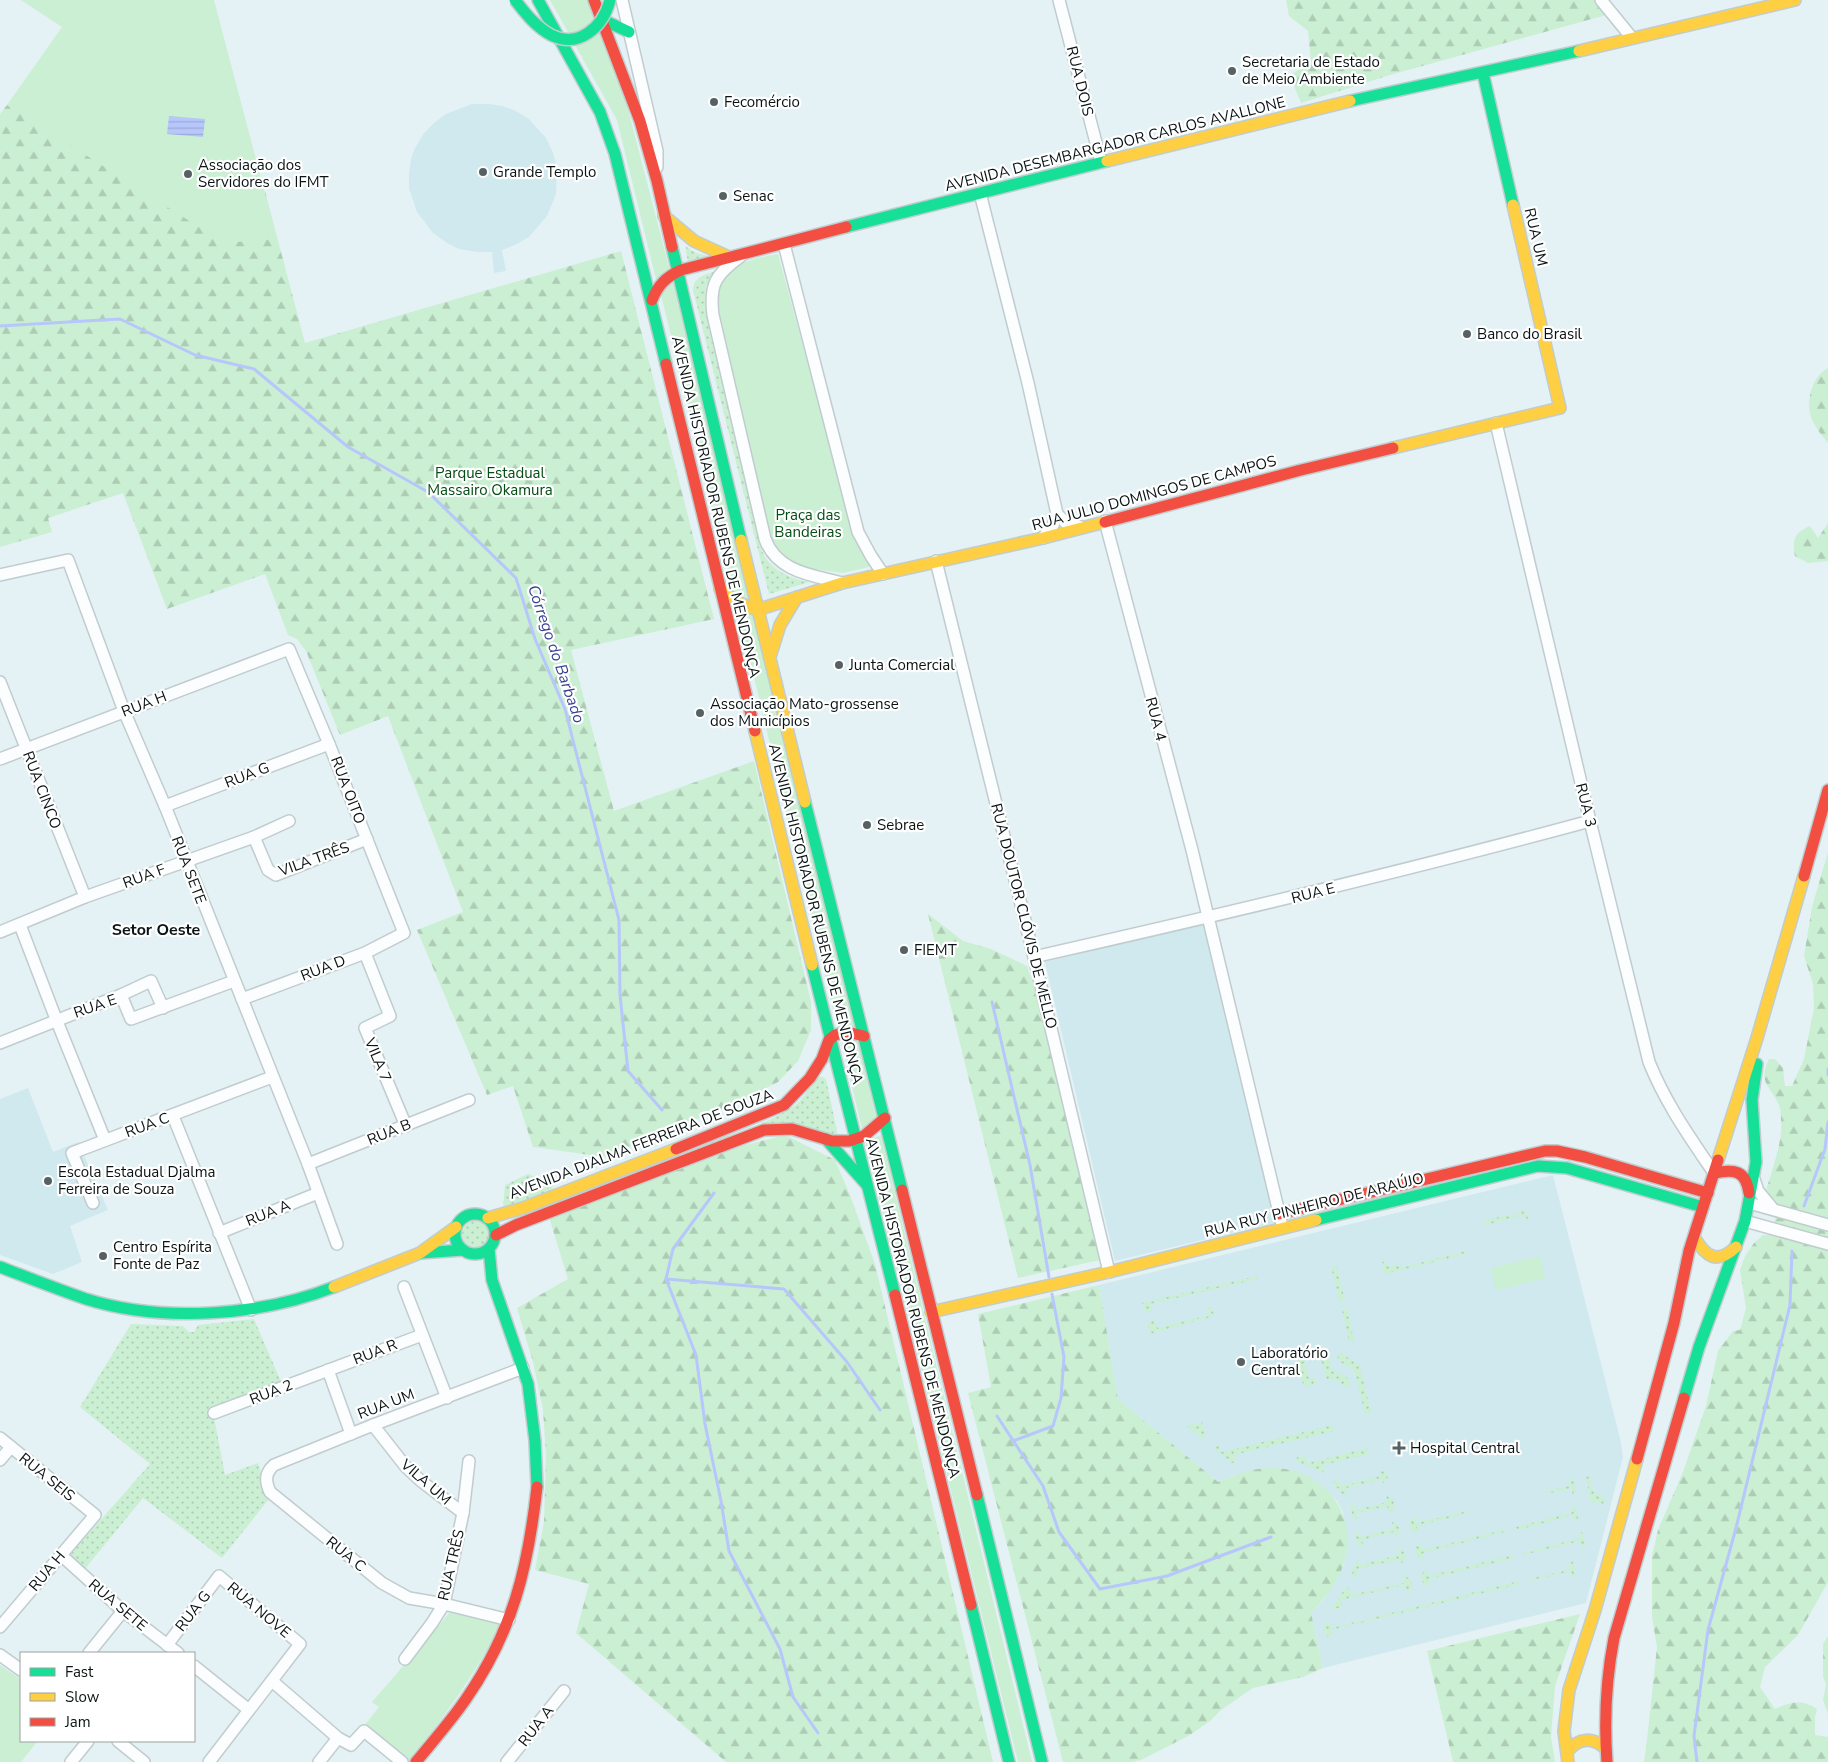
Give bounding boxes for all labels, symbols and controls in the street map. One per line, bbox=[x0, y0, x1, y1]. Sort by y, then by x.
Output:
street label: RUA DOIS bbox=[1062, 44, 1098, 118]
place label: Secretaria de Estado de Meio Ambiente bbox=[1242, 52, 1380, 89]
marker: Secretaria de Estado de Meio Ambiente bbox=[1226, 65, 1238, 77]
place label: Fecomércio bbox=[724, 92, 800, 112]
street label: AVENIDA DESEMBARGADOR CARLOS AVALLONE bbox=[943, 92, 1287, 196]
marker: Fecomércio bbox=[708, 96, 720, 108]
place label: Associação dos Servidores do IFMT bbox=[198, 155, 329, 192]
place label: Grande Templo bbox=[493, 162, 596, 182]
marker: Grande Templo bbox=[477, 166, 489, 178]
marker: Associação dos Servidores do IFMT bbox=[182, 168, 194, 180]
place label: Senac bbox=[733, 186, 774, 206]
marker: Senac bbox=[717, 190, 729, 202]
street label: RUA UM bbox=[1520, 206, 1552, 268]
place label: Banco do Brasil bbox=[1477, 324, 1583, 344]
marker: Banco do Brasil bbox=[1461, 328, 1473, 340]
street label: AVENIDA HISTORIADOR RUBENS DE MENDONÇA bbox=[667, 334, 765, 680]
street label: RUA JULIO DOMINGOS DE CAMPOS bbox=[1030, 451, 1278, 535]
park label: Parque Estadual Massairo Okamura bbox=[427, 463, 553, 500]
park label: Praça das Bandeiras bbox=[774, 505, 842, 542]
water label: Córrego do Barbado bbox=[522, 582, 590, 726]
place label: Junta Comercial bbox=[848, 655, 955, 675]
marker: Junta Comercial bbox=[833, 659, 845, 671]
street label: RUA H bbox=[118, 686, 170, 722]
place label: Associação Mato-grossense dos Municípios bbox=[710, 694, 899, 731]
street label: RUA 4 bbox=[1141, 695, 1171, 743]
marker: Associação Mato-grossense dos Municípios bbox=[694, 707, 706, 719]
street label: AVENIDA HISTORIADOR RUBENS DE MENDONÇA bbox=[764, 742, 868, 1086]
street label: RUA CINCO bbox=[18, 748, 66, 832]
street label: RUA OITO bbox=[326, 753, 370, 827]
street label: RUA G bbox=[222, 757, 272, 793]
street label: RUA 3 bbox=[1571, 781, 1601, 829]
street label: RUA DOUTOR CLÓVIS DE MELLO bbox=[986, 801, 1063, 1031]
place label: Sebrae bbox=[877, 815, 924, 835]
marker: Sebrae bbox=[861, 819, 873, 831]
street label: RUA SETE bbox=[167, 833, 211, 907]
street label: VILA TRÊS bbox=[275, 837, 352, 881]
street label: RUA F bbox=[120, 859, 168, 893]
street label: RUA E bbox=[1289, 878, 1337, 908]
district label: Setor Oeste bbox=[112, 919, 200, 941]
place label: FIEMT bbox=[914, 940, 957, 960]
marker: FIEMT bbox=[898, 944, 910, 956]
street label: RUA D bbox=[298, 950, 348, 986]
street label: RUA E bbox=[71, 989, 119, 1023]
street label: VILA 7 bbox=[359, 1034, 396, 1085]
street label: AVENIDA DJALMA FERREIRA DE SOUZA bbox=[506, 1084, 776, 1204]
street label: RUA C bbox=[122, 1108, 172, 1142]
street label: RUA B bbox=[364, 1114, 414, 1150]
street label: AVENIDA HISTORIADOR RUBENS DE MENDONÇA bbox=[861, 1136, 965, 1480]
place label: Escola Estadual Djalma Ferreira de Souza bbox=[58, 1162, 215, 1199]
street label: RUA RUY PINHEIRO DE ARAÚJO bbox=[1202, 1167, 1426, 1242]
marker: Escola Estadual Djalma Ferreira de Souza bbox=[42, 1175, 54, 1187]
street label: RUA A bbox=[243, 1195, 293, 1231]
place label: Centro Espírita Fonte de Paz bbox=[113, 1237, 212, 1274]
marker: Centro Espírita Fonte de Paz bbox=[97, 1250, 109, 1262]
street label: RUA R bbox=[350, 1334, 400, 1370]
place label: Laboratório Central bbox=[1251, 1343, 1328, 1380]
marker: Laboratório Central bbox=[1235, 1356, 1247, 1368]
street label: RUA 2 bbox=[247, 1375, 295, 1409]
street label: RUA UM bbox=[355, 1384, 417, 1424]
place label: Hospital Central bbox=[1410, 1438, 1520, 1458]
marker: Hospital Central bbox=[1392, 1441, 1406, 1455]
street label: RUA SEIS bbox=[15, 1448, 79, 1506]
street label: VILA UM bbox=[396, 1454, 455, 1509]
street label: RUA TRÊS bbox=[433, 1527, 469, 1603]
street label: RUA C bbox=[322, 1532, 370, 1576]
street label: RUA H bbox=[24, 1547, 70, 1595]
street label: RUA SETE bbox=[84, 1574, 152, 1636]
street label: RUA NOVE bbox=[223, 1578, 295, 1642]
street label: RUA G bbox=[171, 1586, 215, 1636]
legend bbox=[20, 1652, 195, 1742]
text: Fast bbox=[65, 1662, 94, 1682]
text: Slow bbox=[65, 1687, 100, 1707]
street label: RUA A bbox=[514, 1701, 558, 1751]
text: Jam bbox=[64, 1712, 91, 1732]

